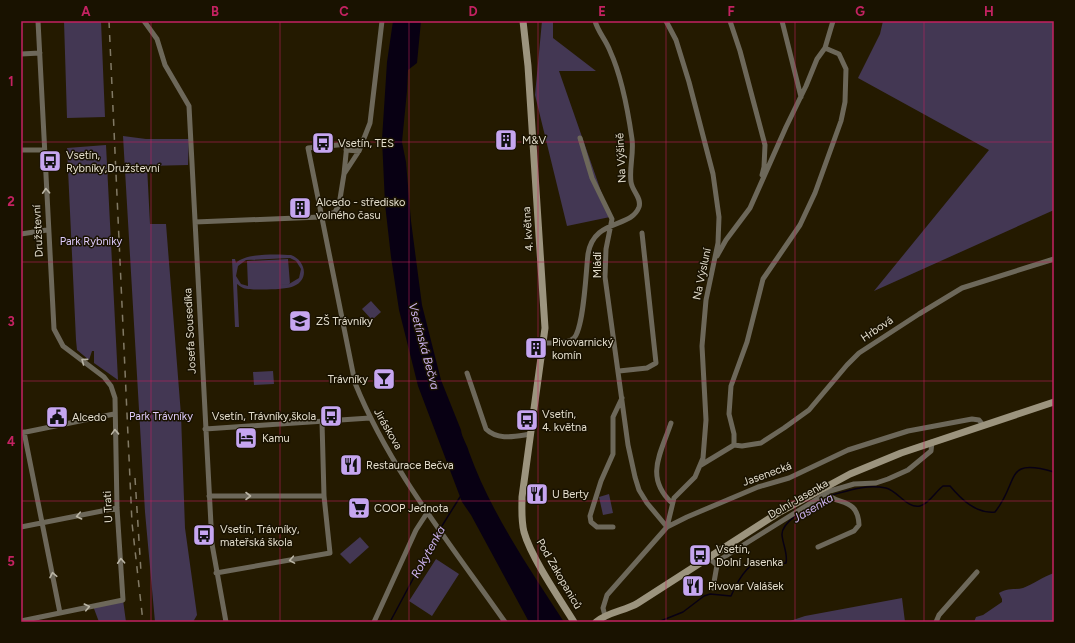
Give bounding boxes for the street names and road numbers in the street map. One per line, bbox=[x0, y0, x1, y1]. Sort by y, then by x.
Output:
street label: Na Výšině bbox=[613, 133, 629, 183]
street label: Družstevní bbox=[30, 204, 46, 257]
street label: 4. května bbox=[520, 206, 536, 252]
street label: Na Výsluní bbox=[690, 246, 714, 301]
street label: Mládí bbox=[591, 251, 604, 278]
street label: Josefa Sousedíka bbox=[181, 288, 199, 374]
street label: Hrbová bbox=[859, 314, 895, 344]
street label: Jiráskova bbox=[371, 406, 405, 452]
street label: Jasenecká bbox=[741, 459, 793, 489]
street label: Dolní Jasenka bbox=[766, 476, 830, 522]
street label: U Trati bbox=[101, 491, 115, 523]
street label: Pod Zakopaniců bbox=[534, 537, 584, 611]

